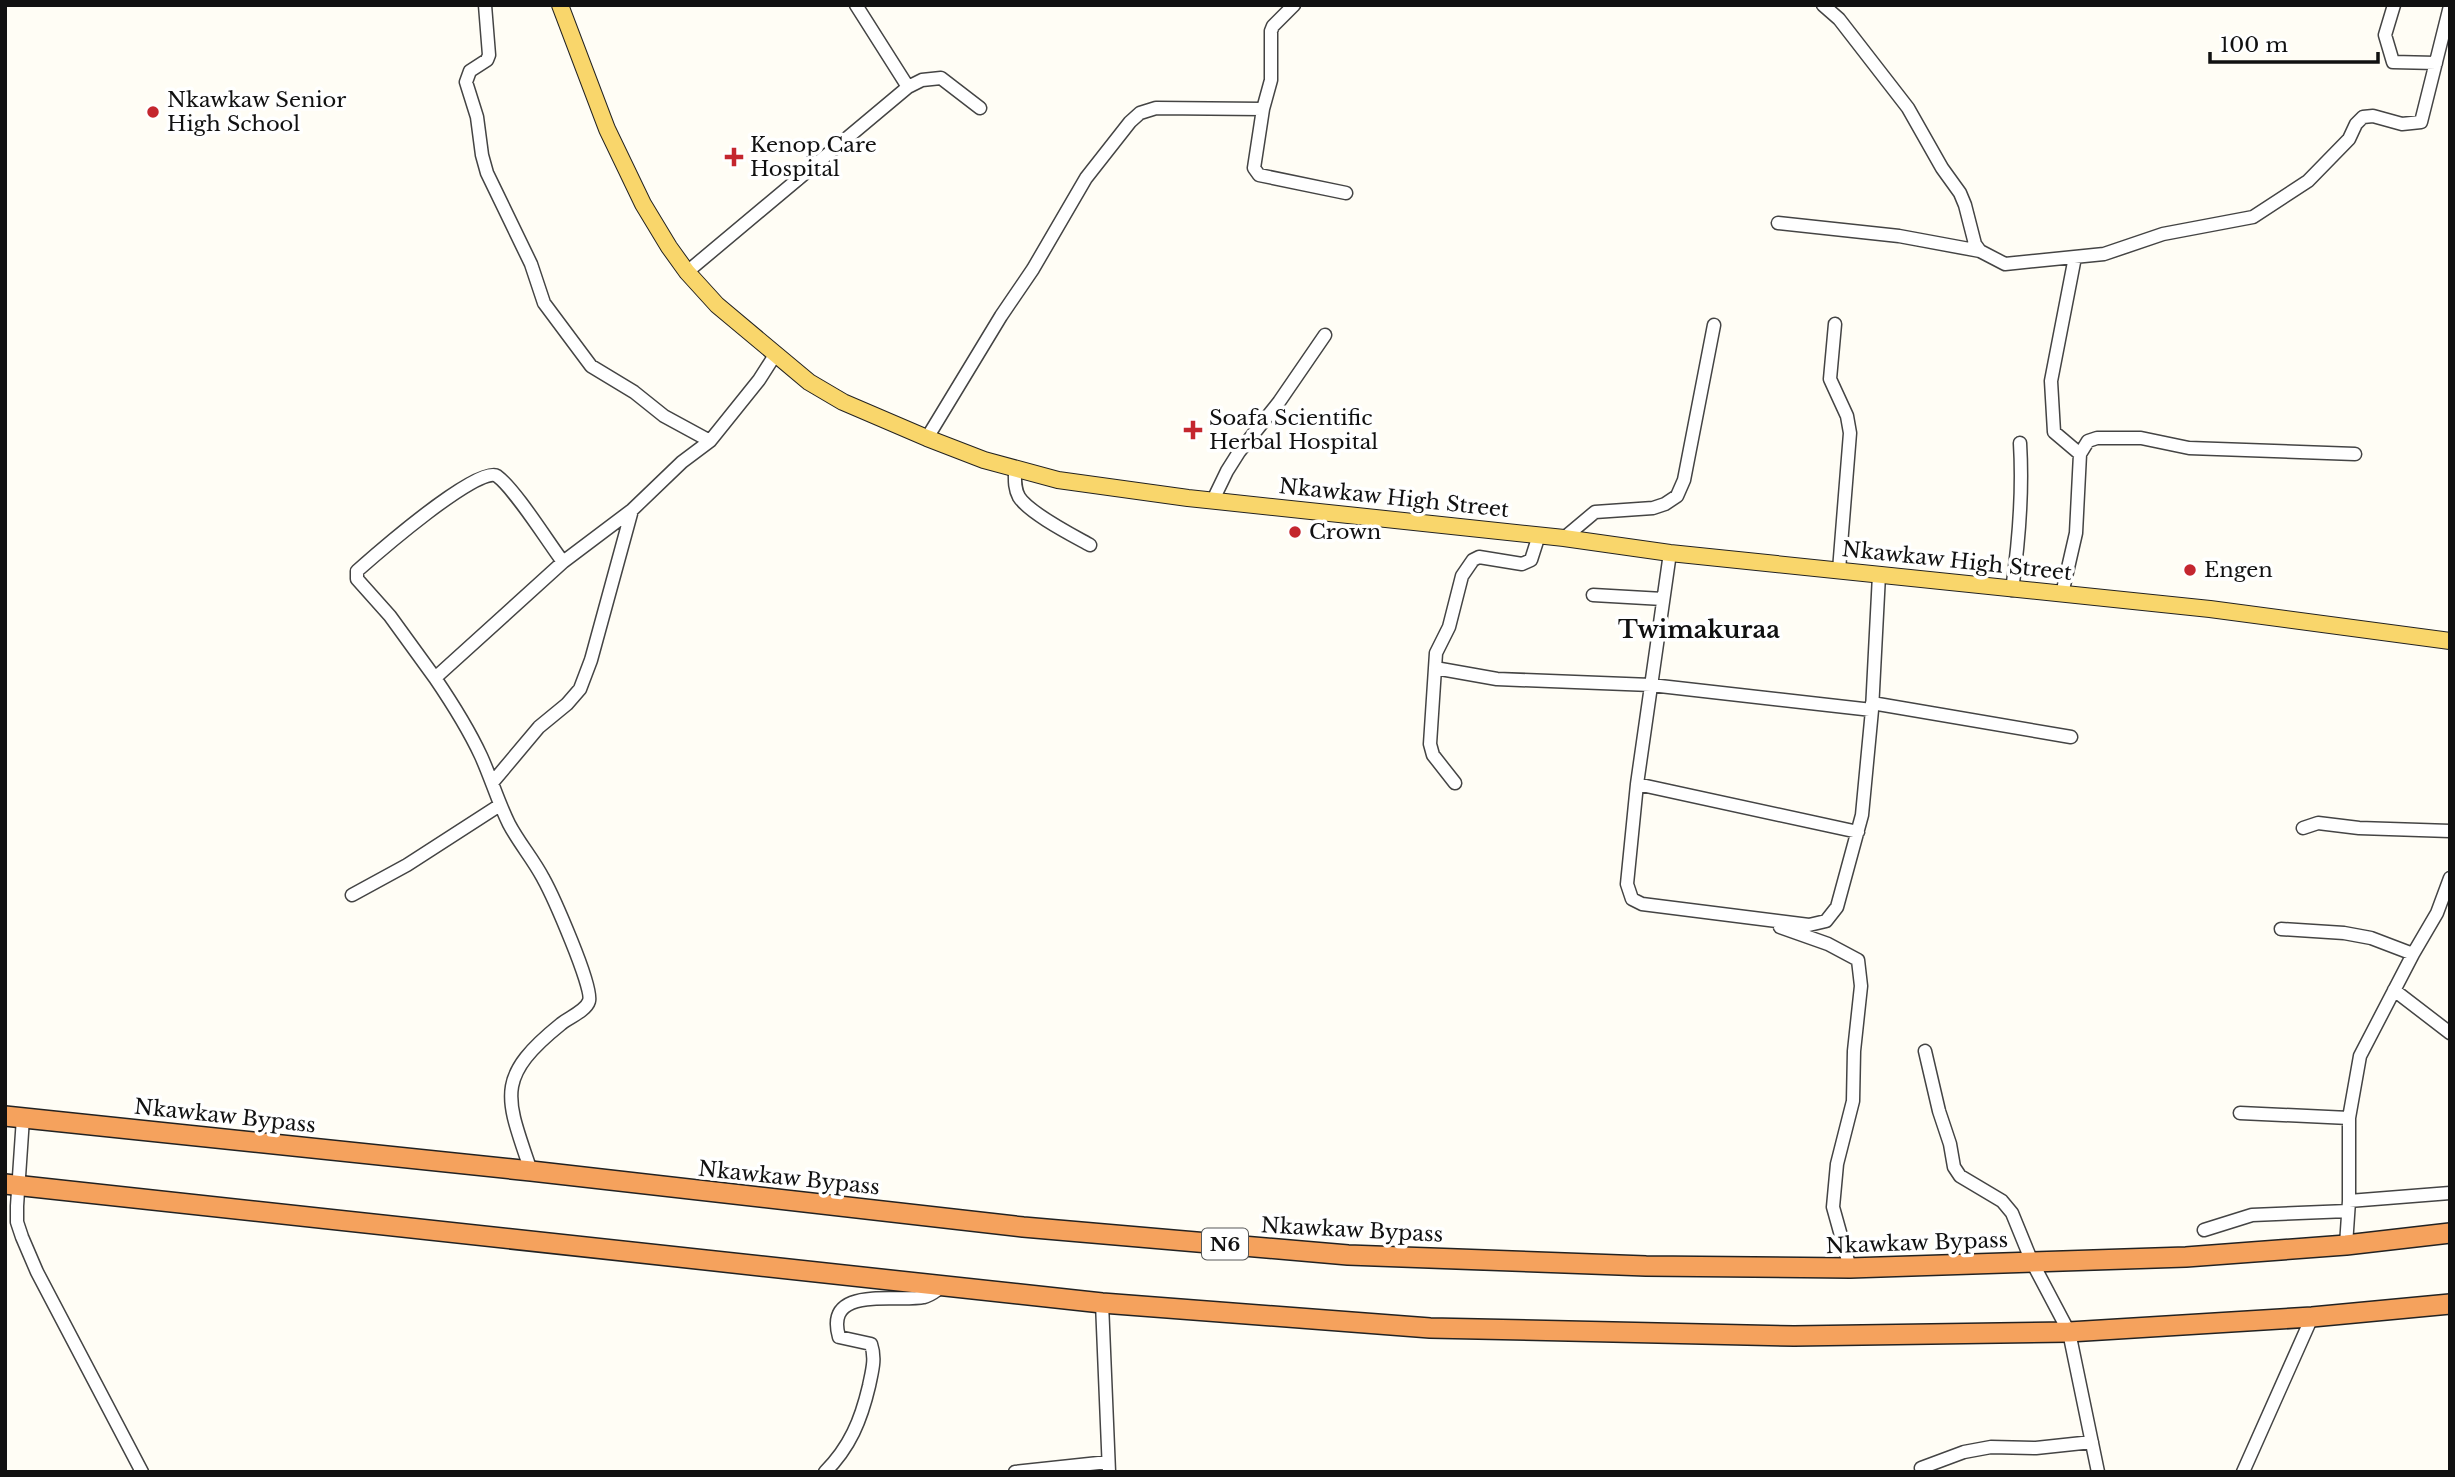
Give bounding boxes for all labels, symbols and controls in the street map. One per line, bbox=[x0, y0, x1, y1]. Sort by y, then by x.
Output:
scale bar bbox=[2210, 21, 2378, 65]
text: 100 m bbox=[2220, 32, 2288, 58]
place label: Nkawkaw Senior High School bbox=[167, 87, 346, 137]
marker: Nkawkaw Senior High School bbox=[145, 104, 161, 120]
place label: Kenop Care Hospital bbox=[750, 132, 877, 182]
marker: Kenop Care Hospital bbox=[724, 147, 744, 167]
place label: Soafa Scientific Herbal Hospital bbox=[1209, 405, 1378, 455]
marker: Soafa Scientific Herbal Hospital bbox=[1183, 420, 1203, 440]
street label: Nkawkaw High Street bbox=[1278, 473, 1510, 523]
place label: Crown bbox=[1309, 519, 1381, 545]
marker: Crown bbox=[1287, 524, 1303, 540]
street label: Nkawkaw High Street bbox=[1841, 536, 2073, 586]
place label: Engen bbox=[2204, 557, 2273, 583]
marker: Engen bbox=[2182, 562, 2198, 578]
district label: Twimakuraa bbox=[1618, 615, 1780, 644]
street label: Nkawkaw Bypass bbox=[133, 1094, 317, 1138]
street label: Nkawkaw Bypass bbox=[697, 1156, 881, 1200]
street label: Nkawkaw Bypass bbox=[1260, 1212, 1444, 1248]
street label: Nkawkaw Bypass bbox=[1825, 1227, 2009, 1259]
road number: N6 bbox=[1202, 1228, 1248, 1260]

